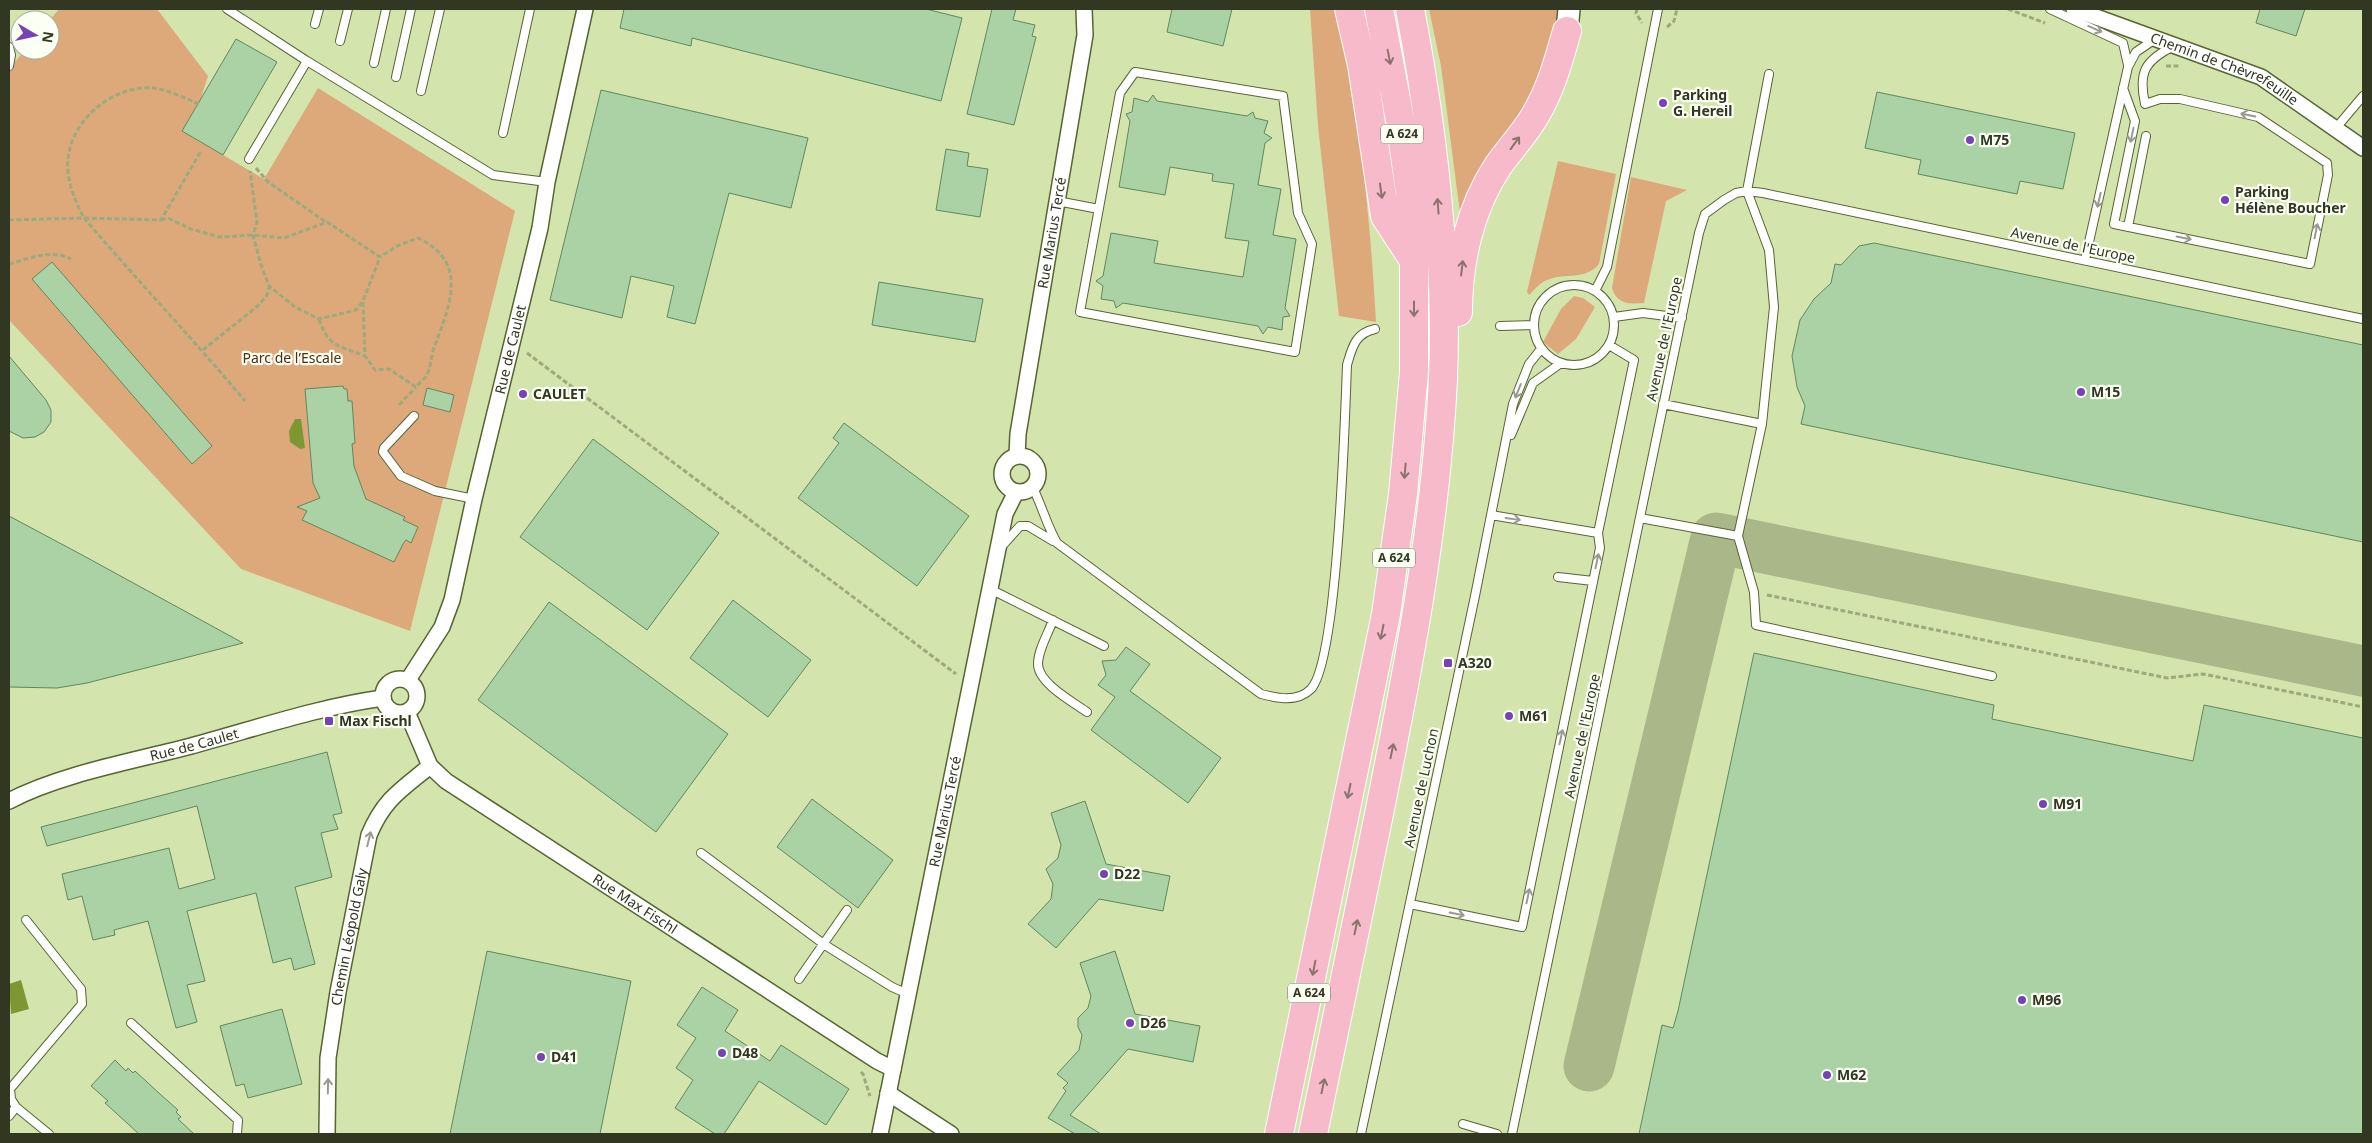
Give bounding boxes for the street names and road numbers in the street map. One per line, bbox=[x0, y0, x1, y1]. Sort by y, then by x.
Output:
street label: Chemin de Chèvrefeuille bbox=[2148, 28, 2302, 109]
road number: A 624 bbox=[1381, 125, 1423, 144]
street label: Rue Marius Tercé bbox=[1033, 175, 1070, 290]
street label: Avenue de l'Europe bbox=[2009, 222, 2137, 267]
street label: Avenue de l'Europe bbox=[1641, 275, 1686, 403]
street label: Rue de Caulet bbox=[490, 303, 530, 396]
road number: A 624 bbox=[1373, 548, 1415, 568]
street label: Avenue de l'Europe bbox=[1559, 672, 1604, 800]
street label: Rue de Caulet bbox=[148, 723, 240, 765]
street label: Avenue de Luchon bbox=[1399, 727, 1442, 849]
street label: Rue Marius Tercé bbox=[924, 754, 965, 869]
street label: Chemin Léopold Galy bbox=[326, 865, 371, 1007]
street label: Rue Max Fischl bbox=[589, 869, 681, 938]
road number: A 624 bbox=[1288, 984, 1330, 1002]

